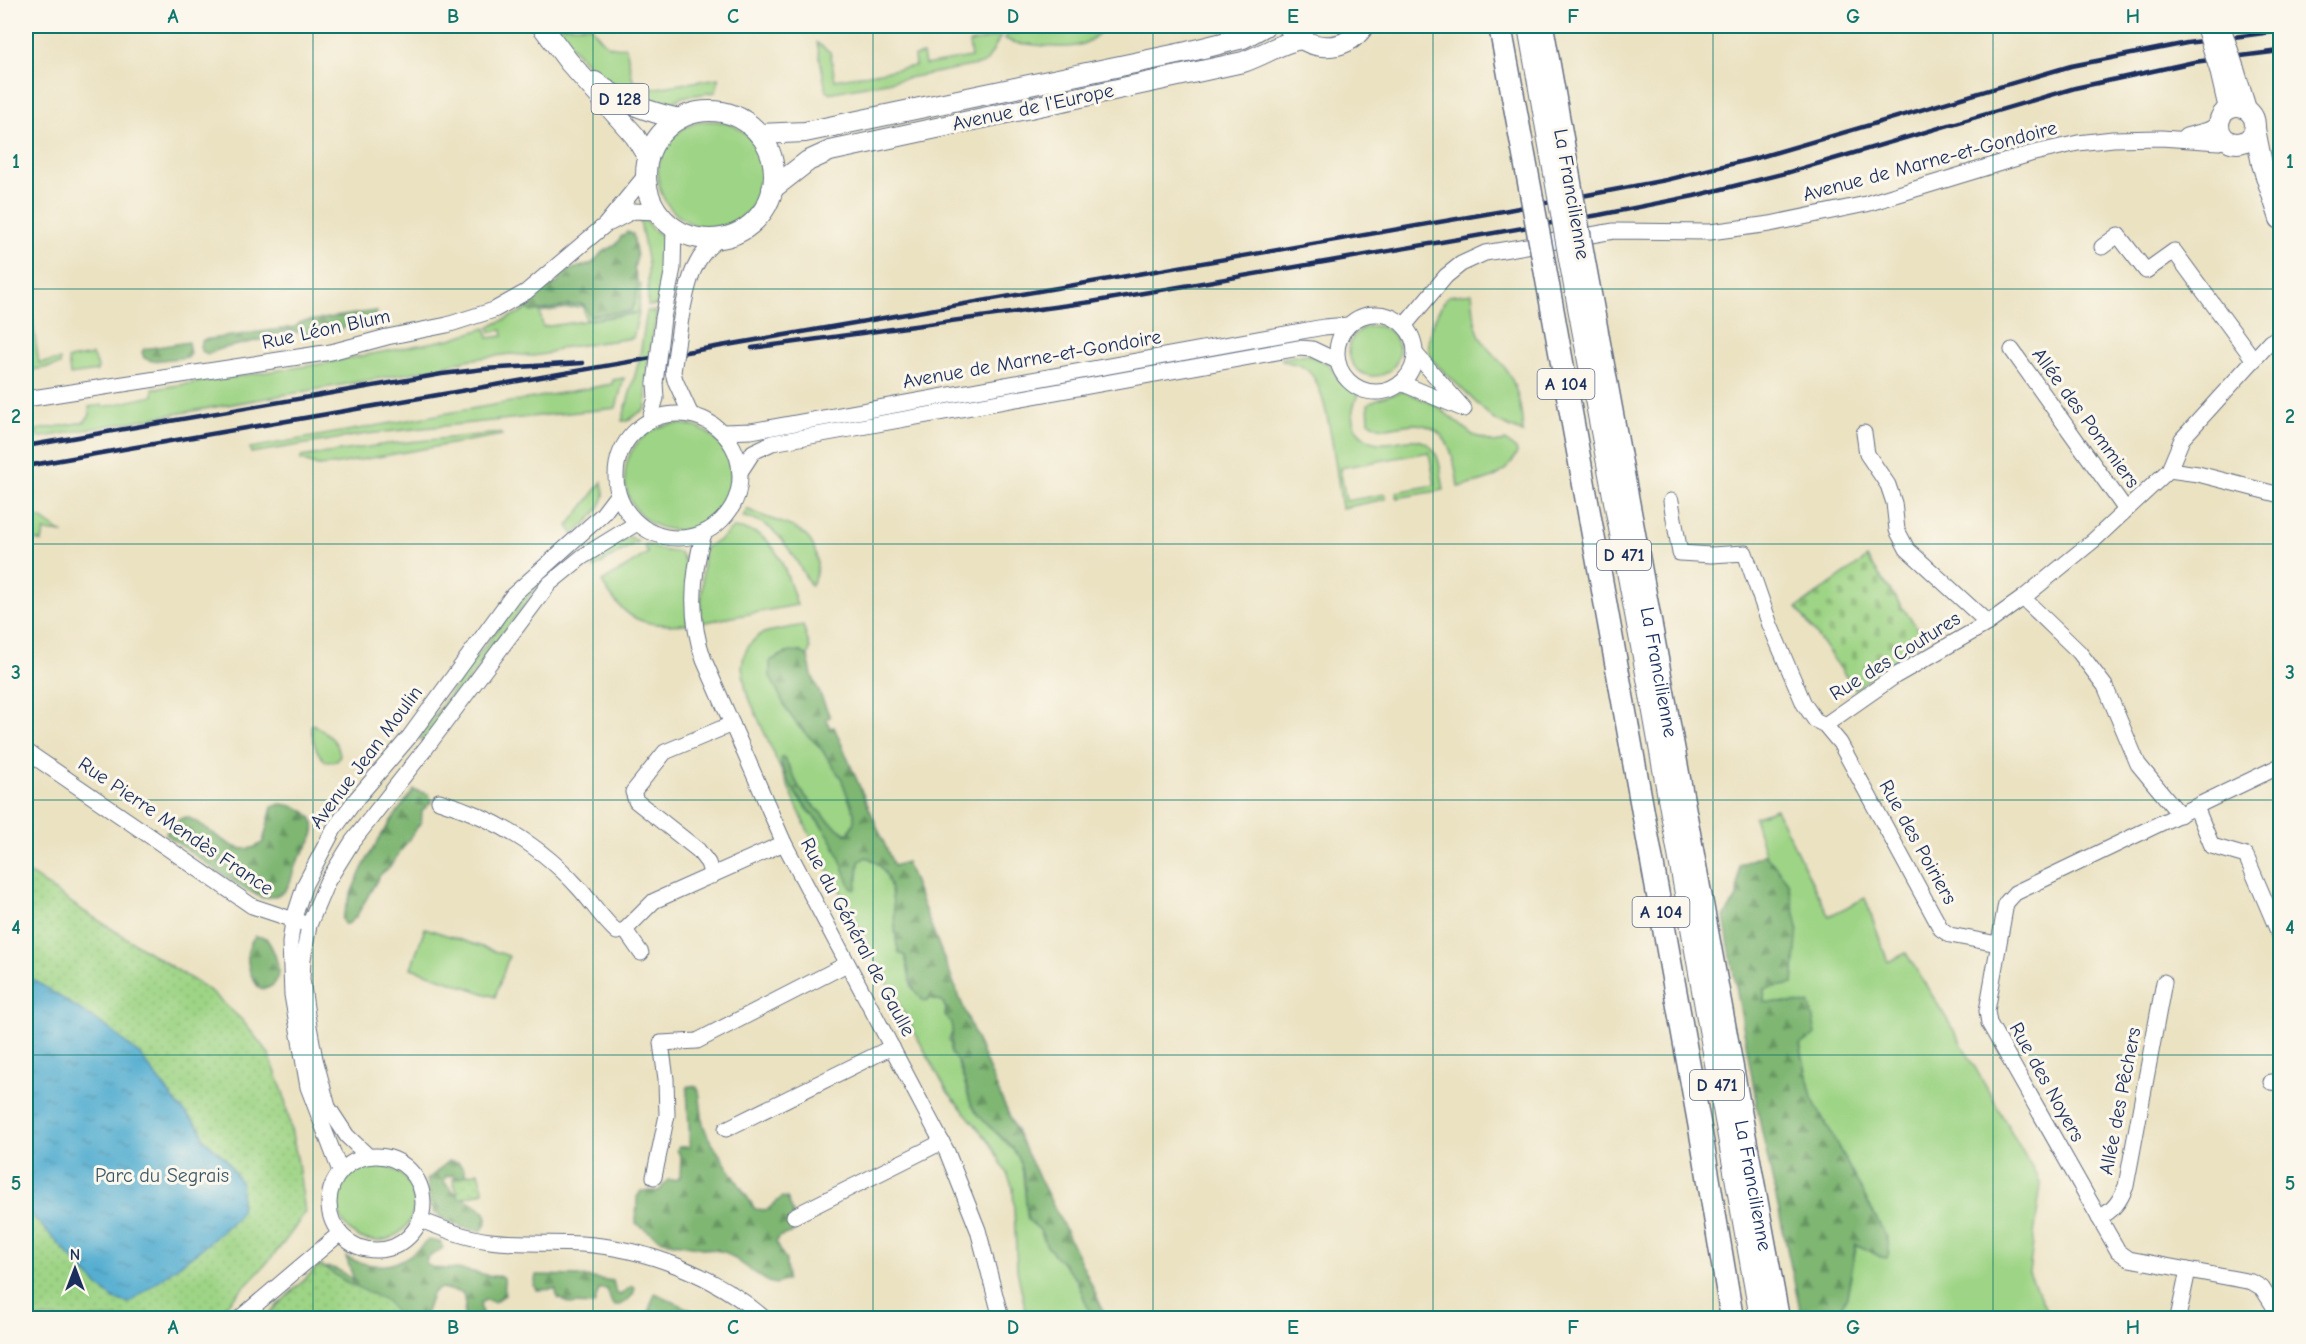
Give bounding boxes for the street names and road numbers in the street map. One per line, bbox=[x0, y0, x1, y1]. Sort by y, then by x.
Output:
street label: Avenue de l'Europe bbox=[950, 79, 1116, 135]
road number: D 128 bbox=[592, 84, 648, 114]
street label: Avenue de Marne-et-Gondoire bbox=[1800, 116, 2060, 206]
street label: La Francilienne bbox=[1549, 127, 1595, 261]
street label: Rue Léon Blum bbox=[260, 304, 392, 354]
street label: Avenue de Marne-et-Gondoire bbox=[901, 325, 1163, 393]
street label: Allée des Pommiers bbox=[2027, 343, 2145, 493]
road number: A 104 bbox=[1538, 369, 1594, 399]
road number: D 471 bbox=[1597, 540, 1651, 570]
street label: La Francilienne bbox=[1636, 605, 1683, 739]
street label: Rue des Coutures bbox=[1826, 607, 1964, 705]
street label: Avenue Jean Moulin bbox=[305, 681, 427, 833]
street label: Rue Pierre Mendès France bbox=[74, 752, 278, 900]
street label: Rue des Poiriers bbox=[1874, 776, 1962, 908]
street label: Rue du Général de Gaulle bbox=[796, 834, 920, 1040]
road number: A 104 bbox=[1632, 897, 1690, 927]
street label: Rue des Noyers bbox=[2005, 1018, 2089, 1146]
street label: Allée des Pêchers bbox=[2094, 1025, 2146, 1177]
road number: D 471 bbox=[1690, 1070, 1744, 1100]
street label: La Francilienne bbox=[1730, 1118, 1777, 1253]

